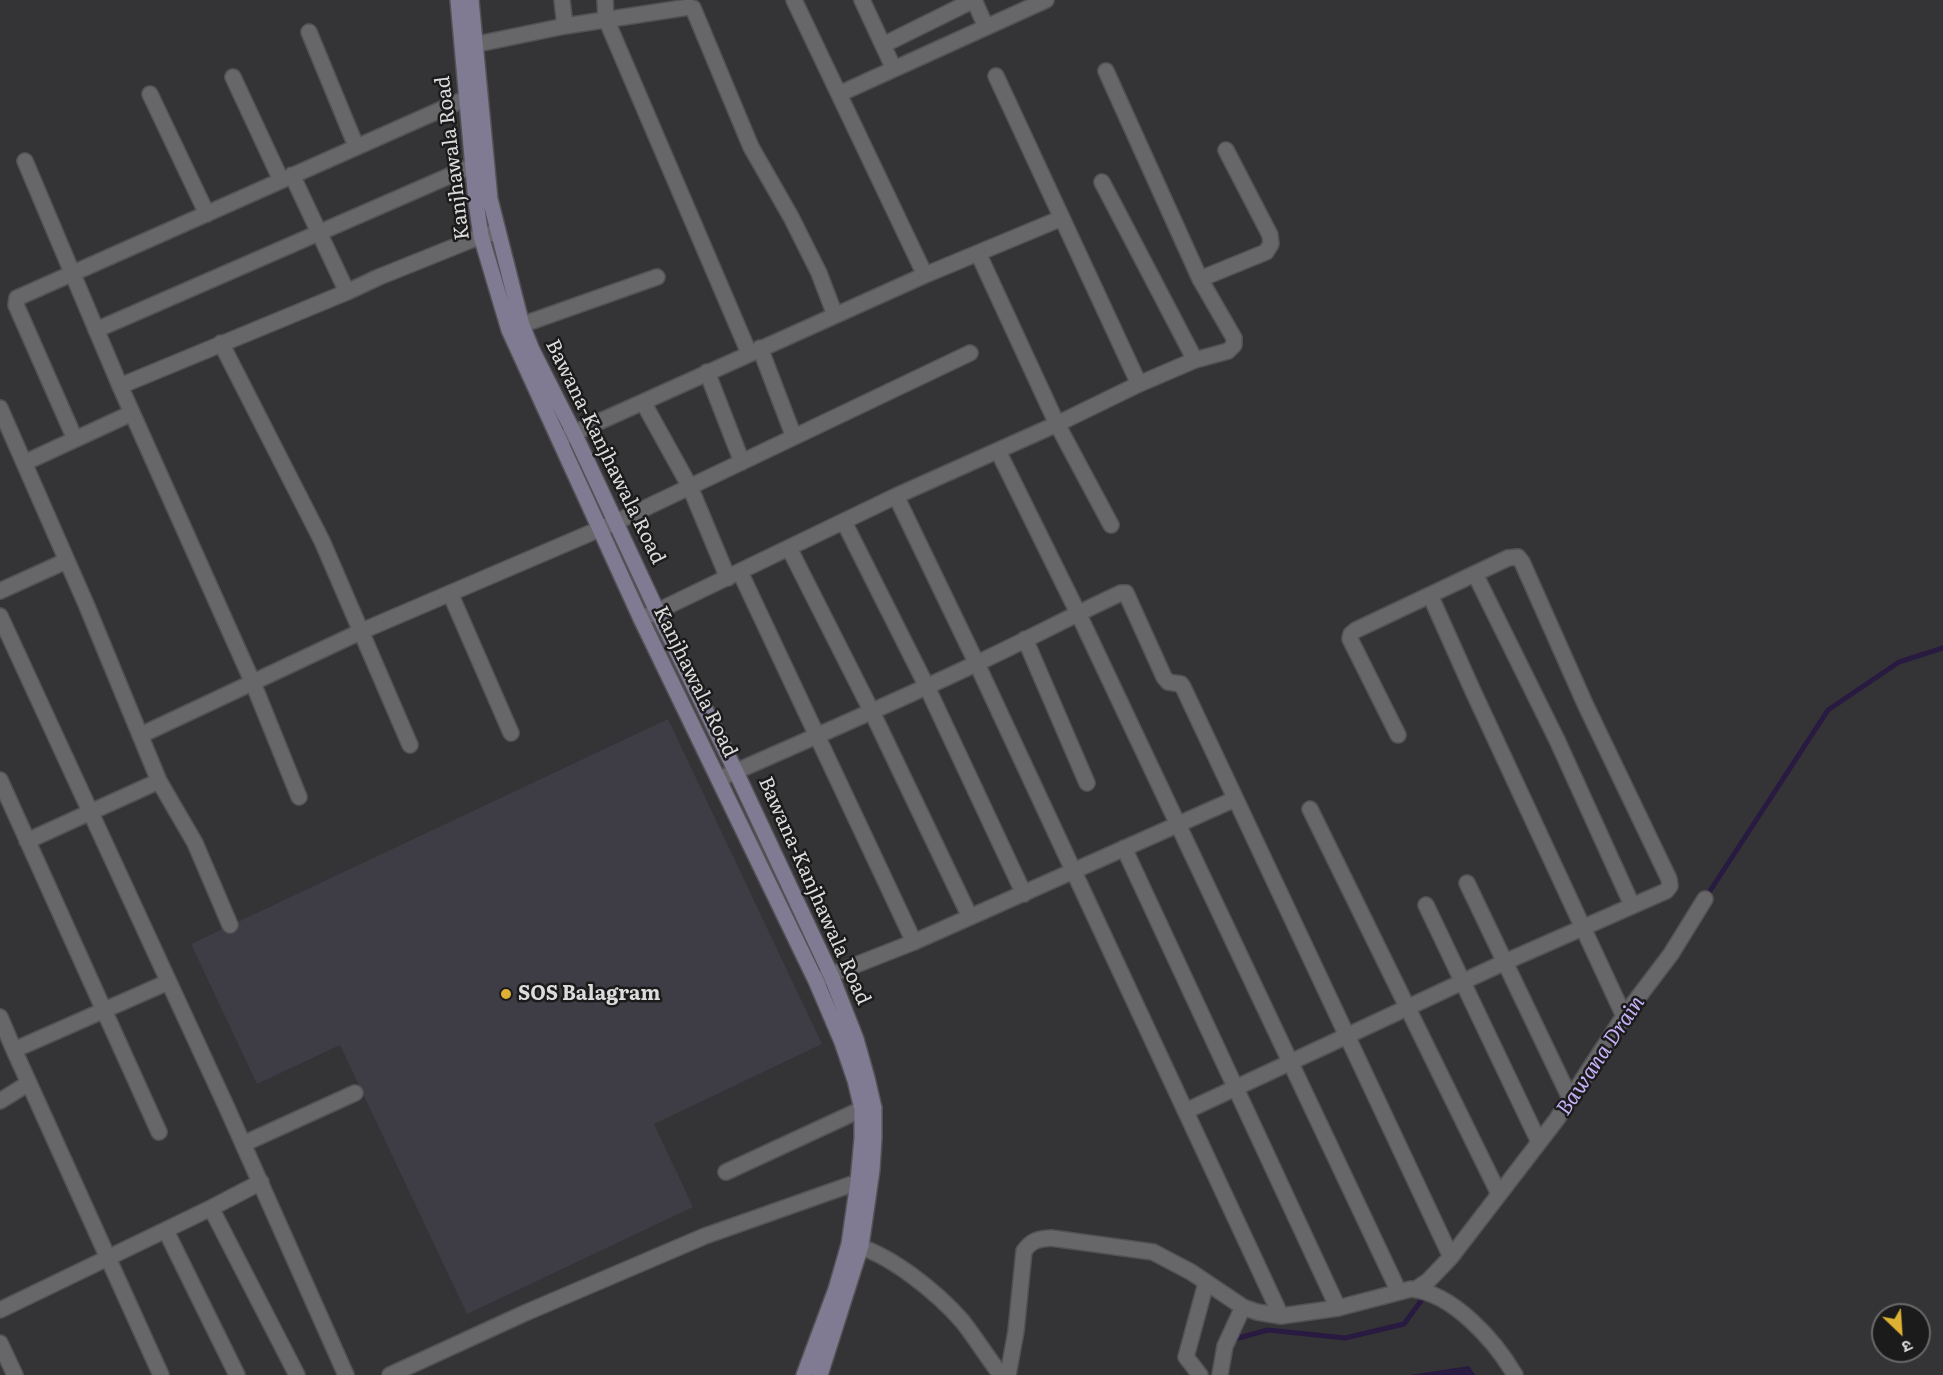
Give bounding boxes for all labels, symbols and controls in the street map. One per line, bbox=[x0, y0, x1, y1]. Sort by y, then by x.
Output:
street label: Kanjhawala Road bbox=[431, 75, 475, 241]
street label: Bawana-Kanjhawala Road bbox=[540, 336, 670, 568]
street label: Kanjhawala Road bbox=[648, 603, 742, 761]
street label: Bawana-Kanjhawala Road bbox=[753, 773, 875, 1009]
place label: SOS Balagram bbox=[518, 982, 660, 1006]
marker: SOS Balagram bbox=[499, 987, 513, 1001]
water label: Bawana Drain bbox=[1552, 991, 1650, 1121]
north arrow bbox=[1871, 1303, 1931, 1363]
text: उ bbox=[1898, 1335, 1917, 1360]

